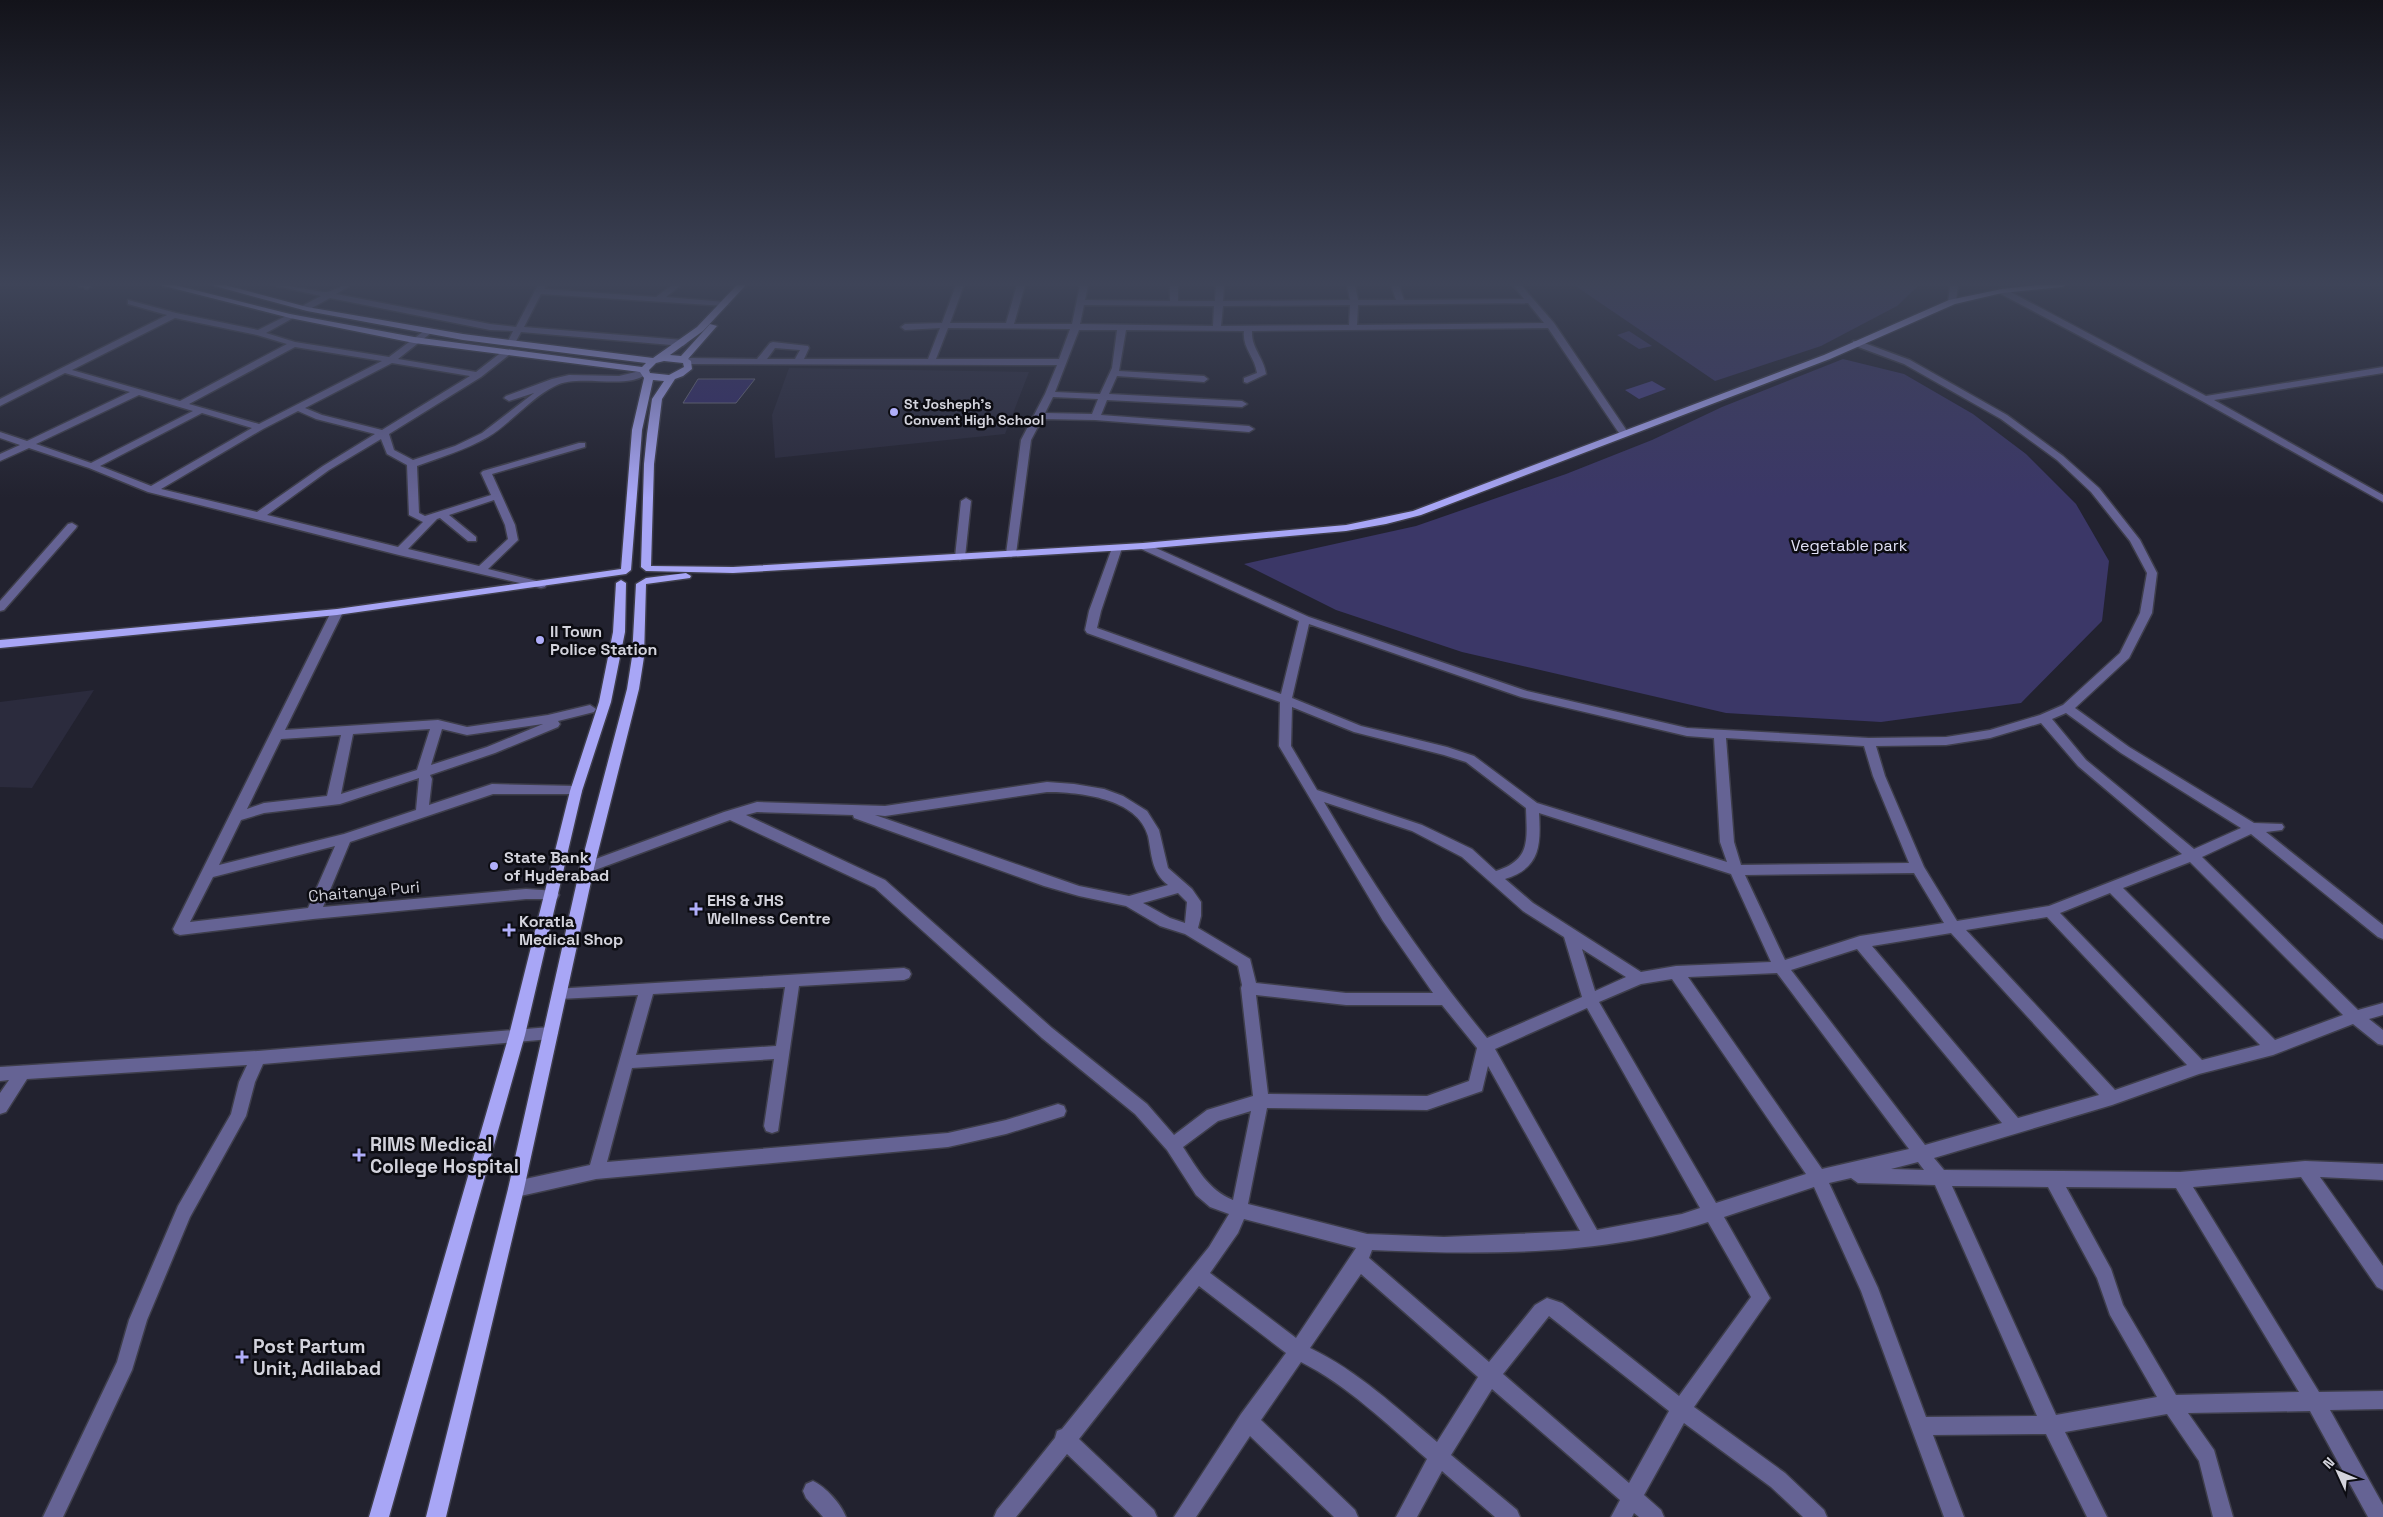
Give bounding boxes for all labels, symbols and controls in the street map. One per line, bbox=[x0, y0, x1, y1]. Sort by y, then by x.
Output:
place label: St Josheph's Convent High School bbox=[904, 395, 1044, 429]
marker: St Josheph's Convent High School bbox=[888, 406, 900, 418]
park label: Vegetable park bbox=[1791, 535, 1908, 556]
place label: II Town Police Station bbox=[550, 621, 657, 660]
marker: II Town Police Station bbox=[534, 634, 546, 646]
place label: State Bank of Hyderabad bbox=[504, 847, 609, 886]
marker: State Bank of Hyderabad bbox=[488, 860, 500, 872]
street label: Chaitanya Puri bbox=[307, 876, 421, 907]
place label: EHS & JHS Wellness Centre bbox=[707, 890, 831, 929]
marker: EHS & JHS Wellness Centre bbox=[689, 902, 703, 916]
place label: Koratla Medical Shop bbox=[519, 911, 623, 950]
marker: Koratla Medical Shop bbox=[503, 924, 515, 936]
place label: RIMS Medical College Hospital bbox=[370, 1132, 519, 1179]
marker: RIMS Medical College Hospital bbox=[352, 1148, 366, 1162]
place label: Post Partum Unit, Adilabad bbox=[253, 1334, 381, 1381]
marker: Post Partum Unit, Adilabad bbox=[235, 1350, 249, 1364]
north arrow bbox=[2313, 1447, 2363, 1497]
text: N bbox=[2319, 1453, 2338, 1473]

